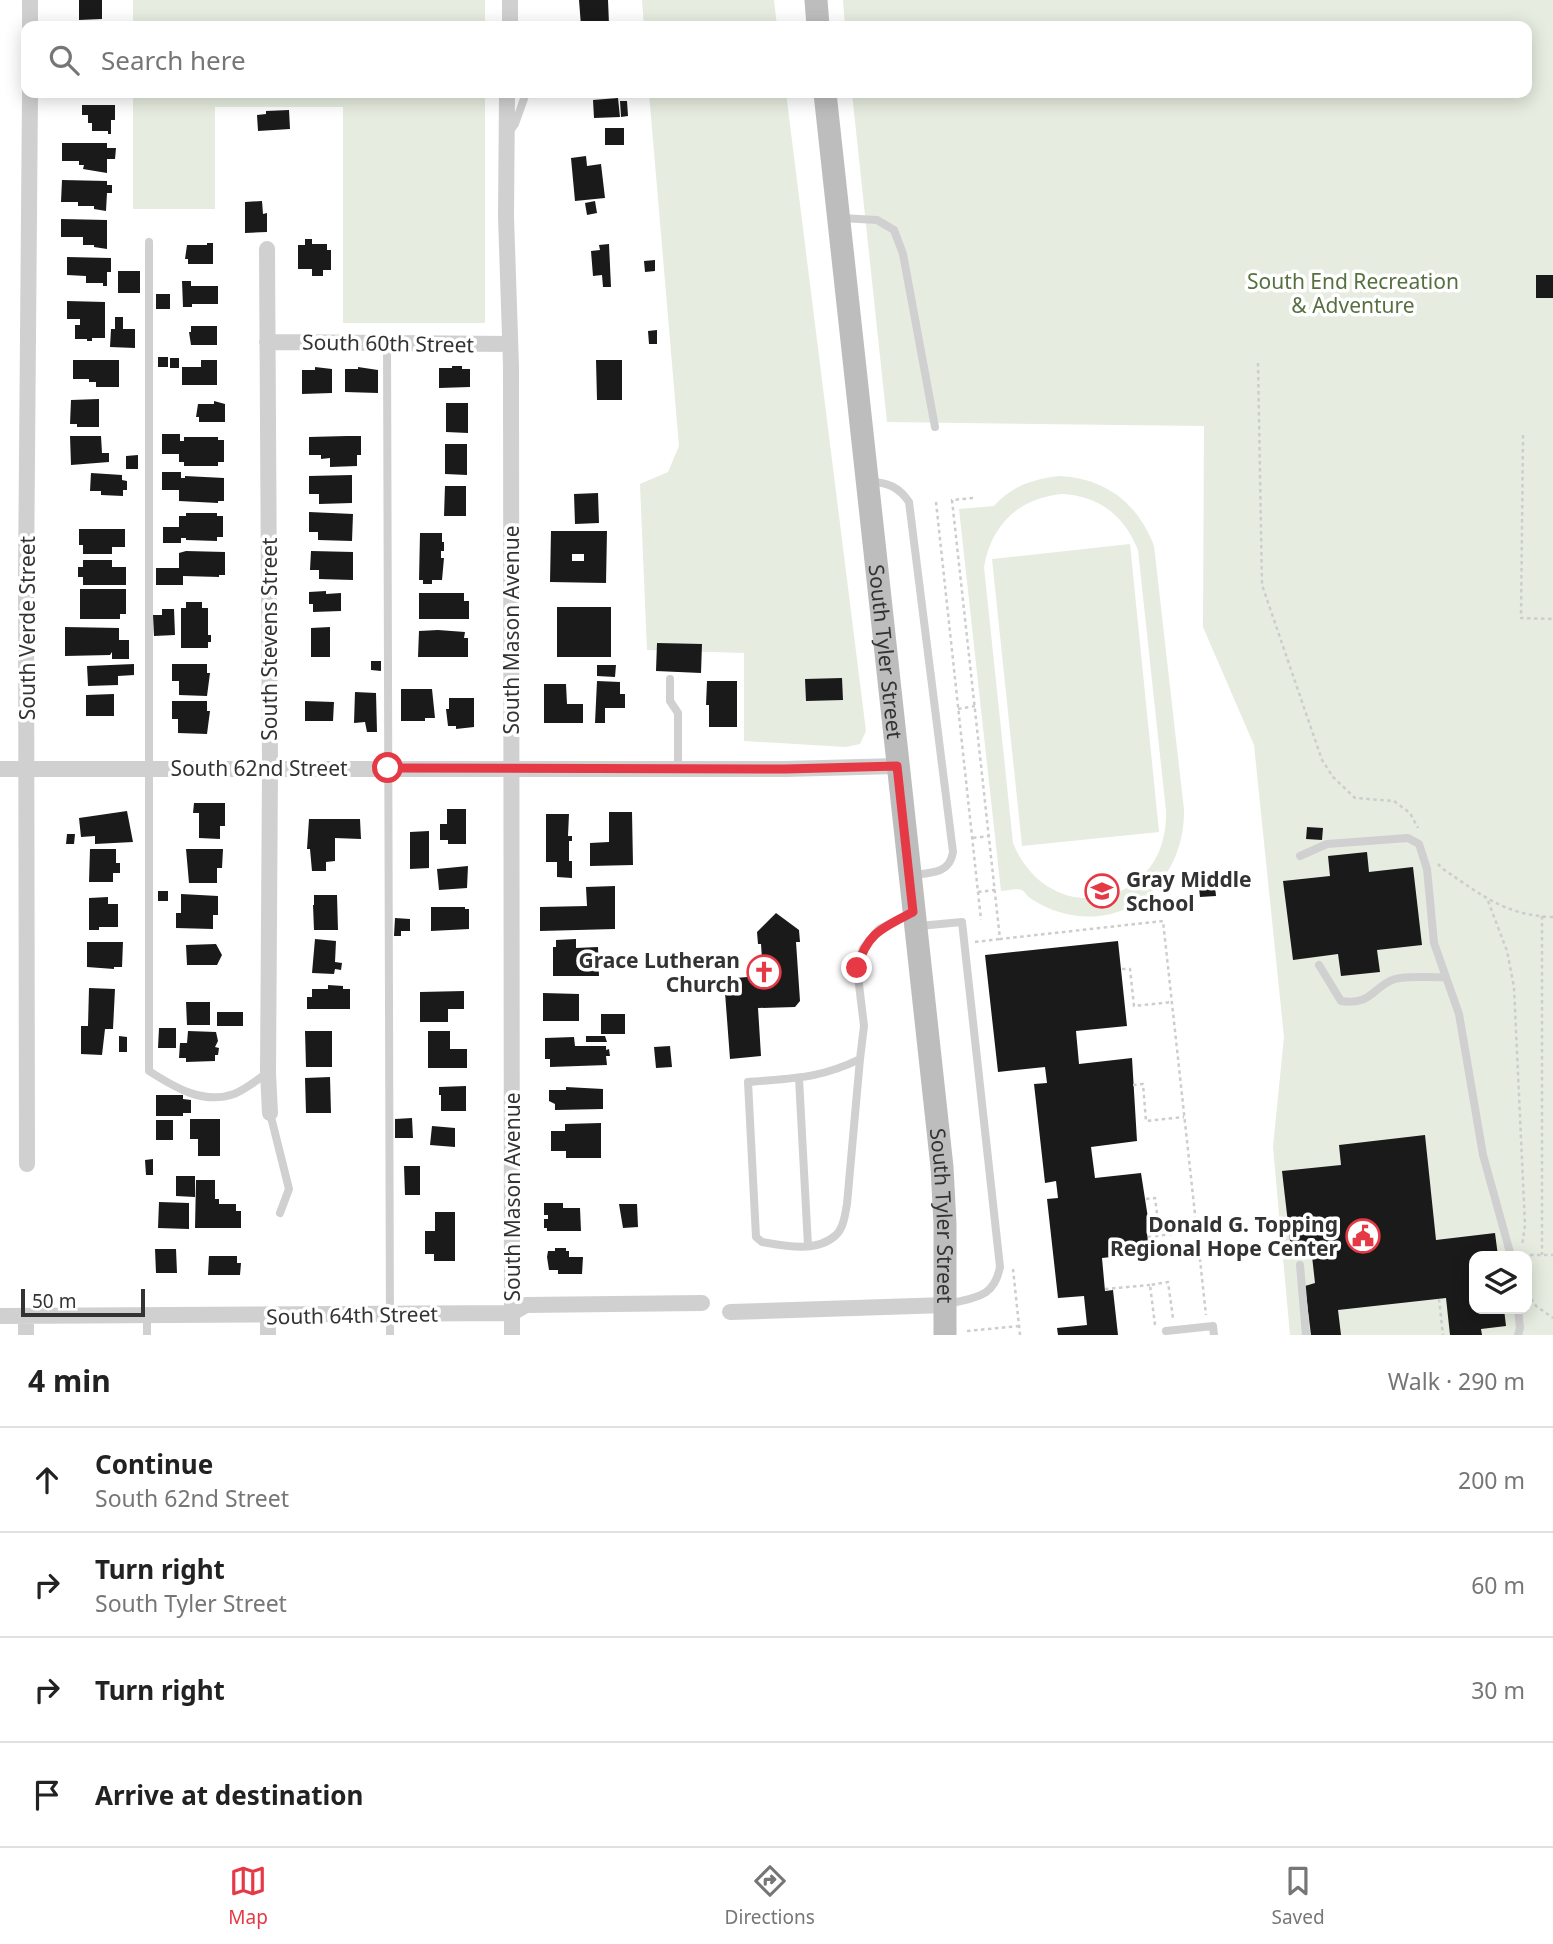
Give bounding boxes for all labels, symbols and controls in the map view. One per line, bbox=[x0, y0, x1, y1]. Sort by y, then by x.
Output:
search box bbox=[21, 21, 1532, 98]
icon: search bbox=[45, 41, 83, 79]
text: Search here bbox=[101, 42, 246, 78]
park label: South End Recreation & Adventure bbox=[1247, 267, 1459, 319]
street label: South 60th Street bbox=[302, 328, 475, 359]
street label: South Mason Avenue bbox=[497, 526, 525, 735]
street label: South Verde Street bbox=[13, 535, 41, 720]
street label: South Stevens Street bbox=[255, 537, 283, 741]
street label: South Tyler Street bbox=[862, 563, 909, 741]
route start bbox=[372, 752, 403, 783]
street label: South 62nd Street bbox=[170, 754, 348, 782]
place label: Gray Middle School bbox=[1126, 865, 1252, 917]
school or university icon: Gray Middle School bbox=[1083, 872, 1121, 910]
place label: Grace Lutheran Church bbox=[579, 946, 740, 998]
route end bbox=[841, 952, 872, 983]
church icon: Grace Lutheran Church bbox=[745, 953, 783, 991]
street label: South Mason Avenue bbox=[498, 1093, 526, 1302]
street label: South Tyler Street bbox=[924, 1127, 959, 1304]
place label: Donald G. Topping Regional Hope Center bbox=[1110, 1210, 1339, 1262]
public building icon: Donald G. Topping Regional Hope Center bbox=[1344, 1217, 1382, 1255]
map controls bbox=[1469, 1251, 1532, 1314]
button: layers bbox=[1469, 1251, 1532, 1314]
scale bar bbox=[21, 1286, 145, 1318]
text: 50 m bbox=[32, 1288, 76, 1314]
street label: South 64th Street bbox=[266, 1299, 439, 1330]
text: 4 min bbox=[28, 1360, 111, 1401]
text: Walk · 290 m bbox=[1388, 1365, 1525, 1397]
text: Continue bbox=[95, 1446, 213, 1482]
icon: ahead bbox=[28, 1461, 66, 1499]
text: 200 m bbox=[1458, 1464, 1525, 1496]
text: South 62nd Street bbox=[95, 1482, 289, 1514]
text: Turn right bbox=[95, 1551, 225, 1587]
icon: right bbox=[28, 1566, 66, 1604]
text: 60 m bbox=[1471, 1569, 1525, 1601]
text: South Tyler Street bbox=[95, 1587, 287, 1619]
icon: right bbox=[28, 1671, 66, 1709]
text: Turn right bbox=[95, 1672, 225, 1708]
text: 30 m bbox=[1471, 1674, 1525, 1706]
icon: arrive bbox=[28, 1776, 66, 1814]
text: Arrive at destination bbox=[95, 1777, 364, 1813]
tab: Map bbox=[228, 1862, 268, 1930]
tab: Directions bbox=[725, 1862, 815, 1930]
tab: Saved bbox=[1271, 1862, 1325, 1930]

